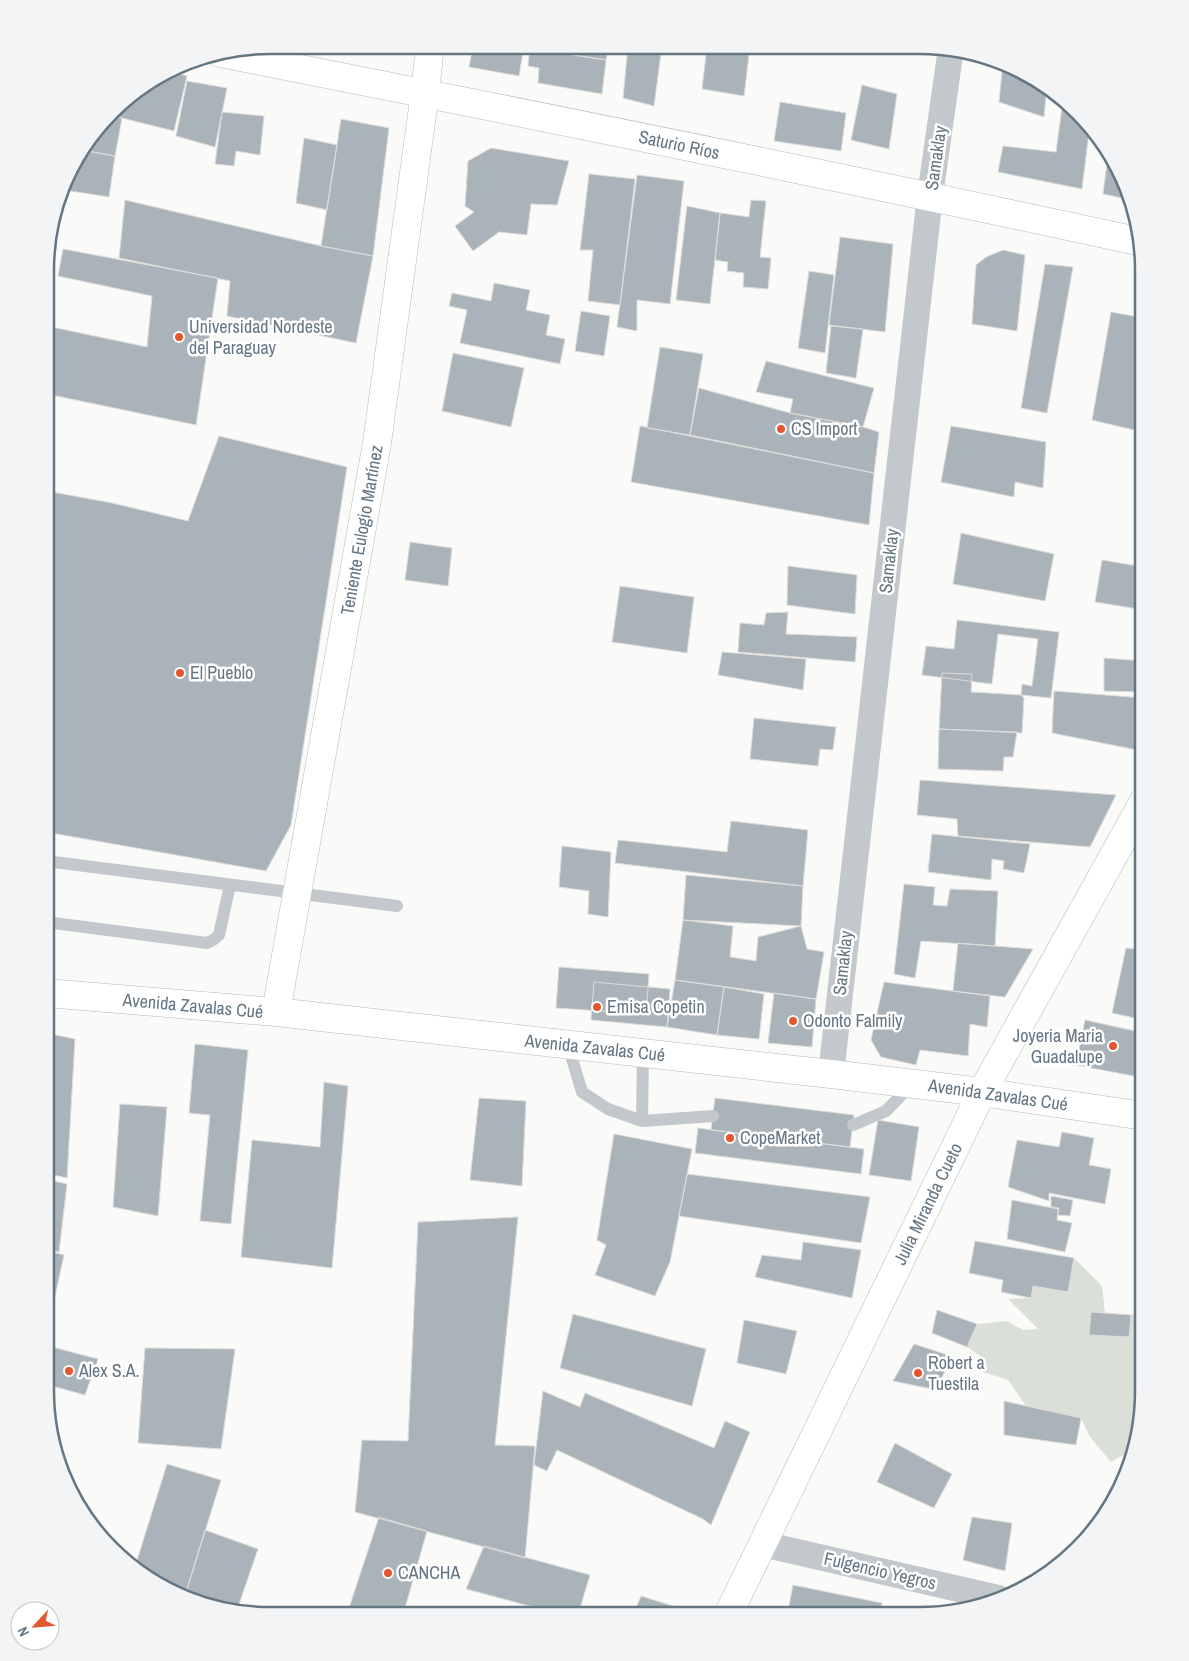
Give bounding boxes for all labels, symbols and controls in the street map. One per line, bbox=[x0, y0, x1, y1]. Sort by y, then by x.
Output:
street label: Samaklay bbox=[919, 123, 952, 192]
street label: Saturio Ríos bbox=[636, 124, 722, 165]
place label: Universidad Nordeste del Paraguay bbox=[189, 314, 333, 360]
marker: Universidad Nordeste del Paraguay bbox=[173, 331, 185, 343]
place label: CS Import bbox=[791, 416, 857, 441]
marker: CS Import bbox=[775, 423, 787, 435]
street label: Teniente Eulogio Martínez bbox=[334, 443, 389, 617]
street label: Samaklay bbox=[873, 527, 904, 594]
place label: El Pueblo bbox=[190, 660, 253, 685]
marker: El Pueblo bbox=[174, 667, 186, 679]
street label: Samaklay bbox=[827, 929, 858, 996]
street label: Avenida Zavalas Cué bbox=[121, 987, 264, 1024]
place label: Emisa Copetin bbox=[607, 994, 705, 1019]
marker: Emisa Copetin bbox=[591, 1001, 603, 1013]
place label: Odonto Falmily bbox=[803, 1008, 903, 1033]
marker: Odonto Falmily bbox=[787, 1015, 799, 1027]
place label: Joyeria Maria Guadalupe bbox=[1013, 1023, 1103, 1069]
street label: Avenida Zavalas Cué bbox=[523, 1028, 666, 1067]
marker: Joyeria Maria Guadalupe bbox=[1107, 1040, 1119, 1052]
street label: Avenida Zavalas Cué bbox=[926, 1072, 1070, 1117]
place label: CopeMarket bbox=[740, 1125, 820, 1150]
marker: CopeMarket bbox=[724, 1132, 736, 1144]
street label: Julia Miranda Cueto bbox=[887, 1139, 968, 1269]
place label: Robert a Tuestila bbox=[928, 1350, 985, 1396]
place label: Alex S.A. bbox=[78, 1358, 140, 1383]
marker: Alex S.A. bbox=[63, 1365, 75, 1377]
marker: Robert a Tuestila bbox=[912, 1367, 924, 1379]
street label: Fulgencio Yegros bbox=[822, 1545, 939, 1596]
place label: CANCHA bbox=[398, 1560, 460, 1585]
marker: CANCHA bbox=[382, 1567, 394, 1579]
north arrow bbox=[10, 1601, 60, 1651]
text: N bbox=[13, 1624, 33, 1639]

